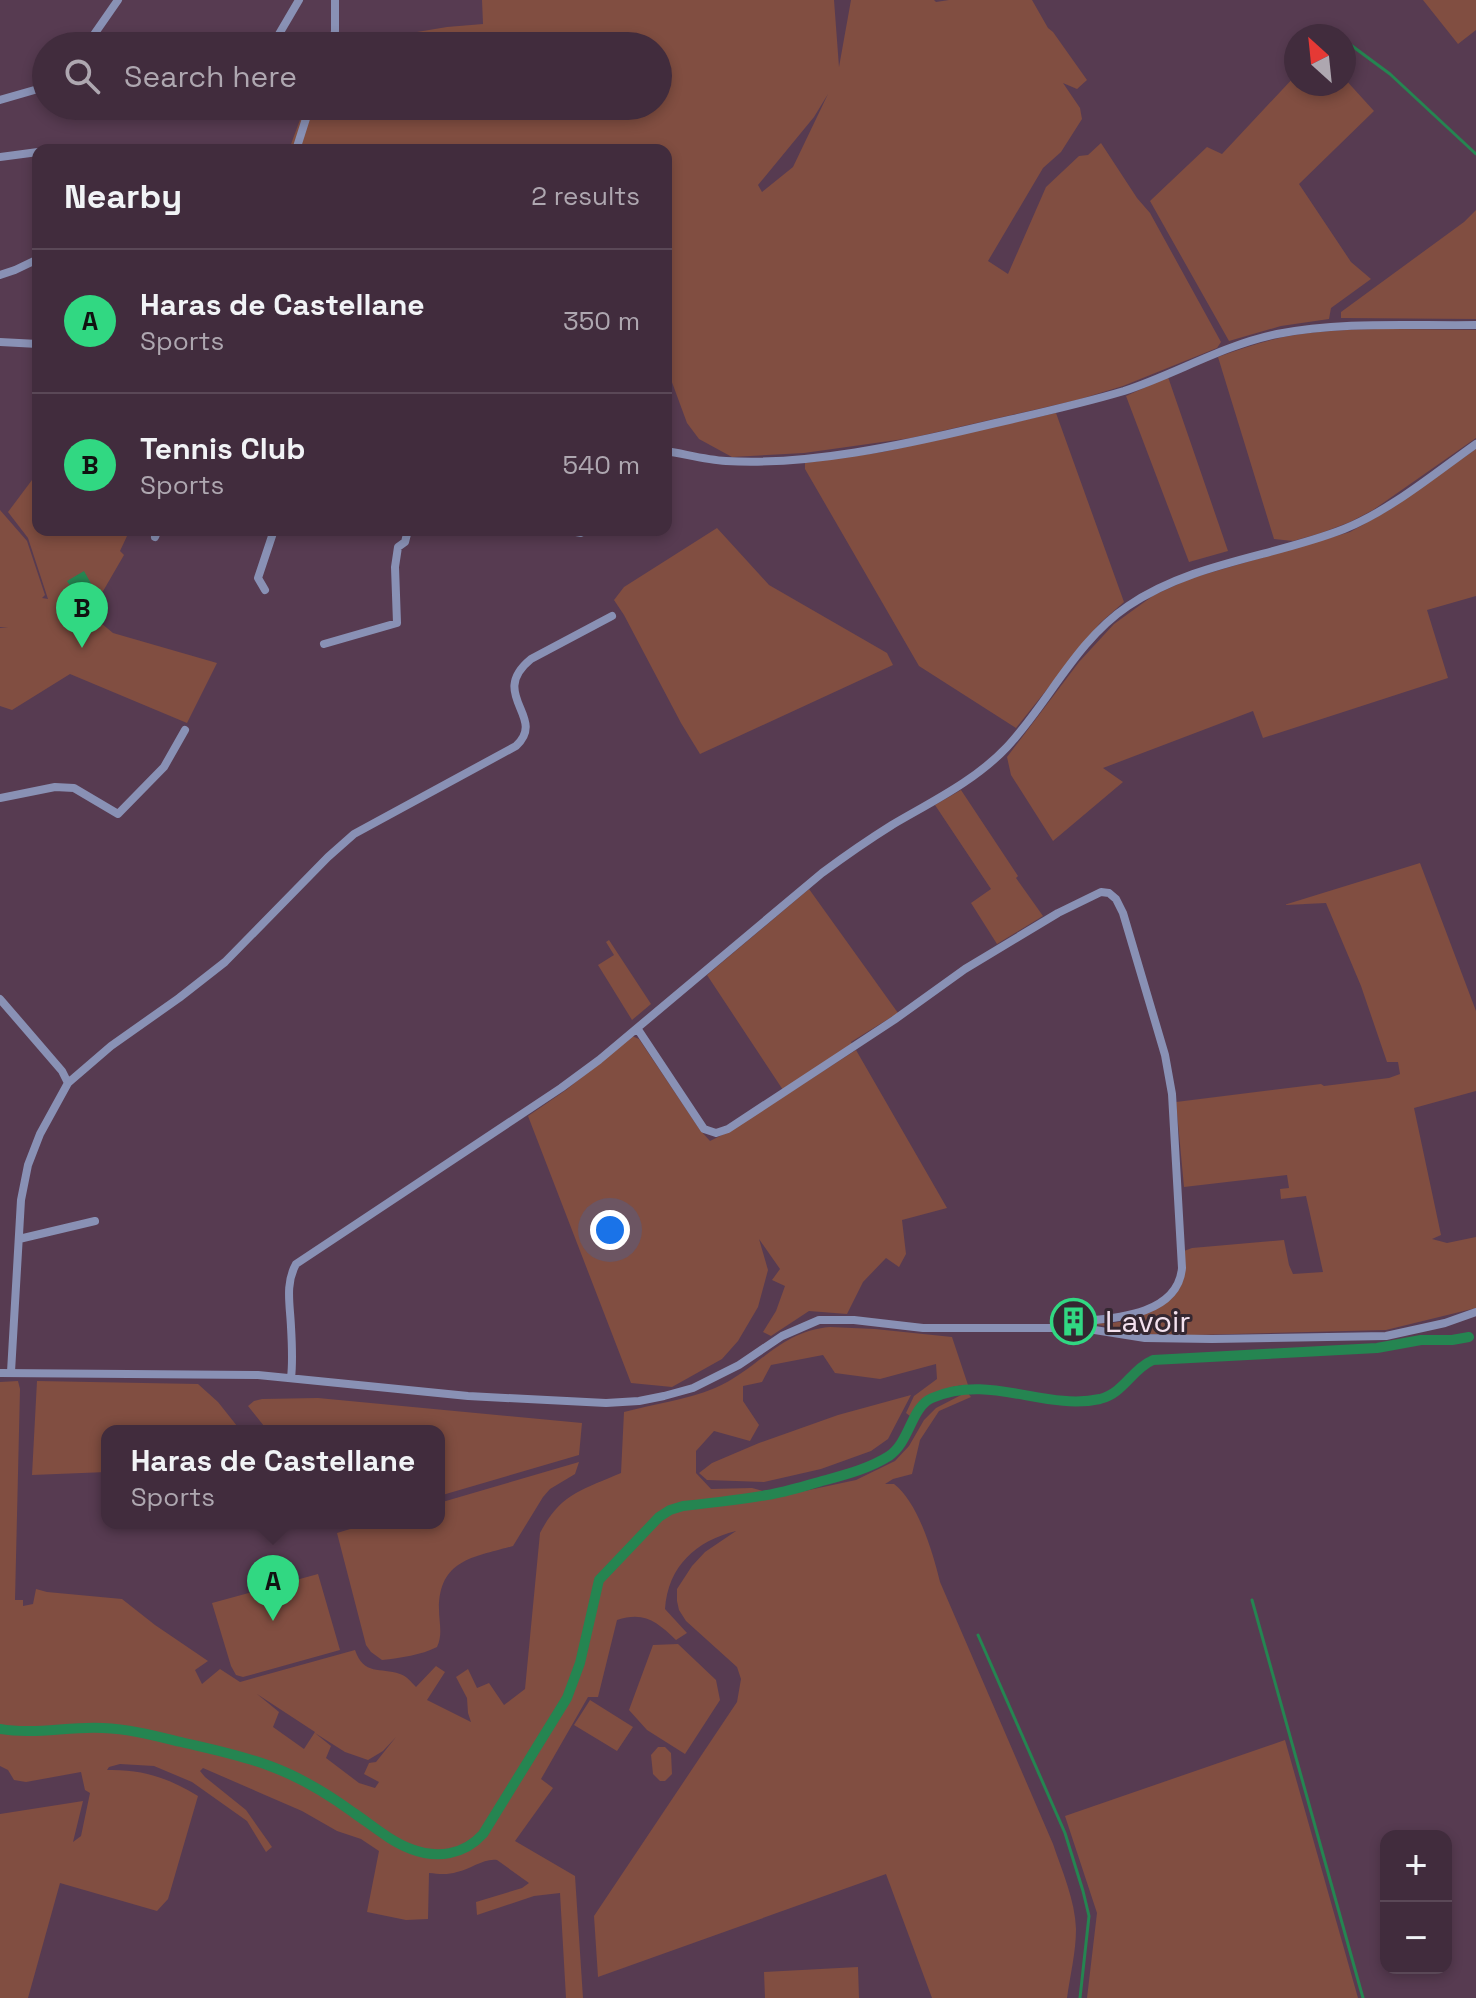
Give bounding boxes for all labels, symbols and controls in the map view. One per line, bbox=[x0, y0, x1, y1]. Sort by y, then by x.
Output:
north arrow bbox=[1284, 24, 1356, 96]
search box bbox=[32, 32, 672, 120]
icon: search bbox=[60, 54, 104, 98]
text: Search here bbox=[124, 57, 297, 96]
text: Nearby bbox=[64, 175, 182, 218]
text: 2 results bbox=[531, 179, 640, 213]
text: Haras de Castellane bbox=[140, 285, 425, 324]
text: A bbox=[82, 304, 98, 338]
text: 350 m bbox=[563, 304, 640, 338]
text: Sports bbox=[140, 324, 224, 358]
text: Tennis Club bbox=[140, 429, 305, 468]
text: B bbox=[81, 448, 99, 482]
text: 540 m bbox=[562, 448, 640, 482]
text: Sports bbox=[140, 468, 224, 502]
pin: B bbox=[56, 582, 108, 648]
your location bbox=[590, 1210, 630, 1250]
building icon: Lavoir bbox=[1050, 1297, 1098, 1345]
place label: Lavoir bbox=[1105, 1302, 1191, 1341]
popup bbox=[101, 1425, 445, 1529]
text: Haras de Castellane bbox=[131, 1441, 415, 1480]
text: Sports bbox=[131, 1480, 215, 1514]
pin: A bbox=[247, 1555, 299, 1621]
map controls bbox=[1380, 1830, 1452, 1974]
button: + bbox=[1380, 1830, 1452, 1902]
button: − bbox=[1380, 1902, 1452, 1974]

